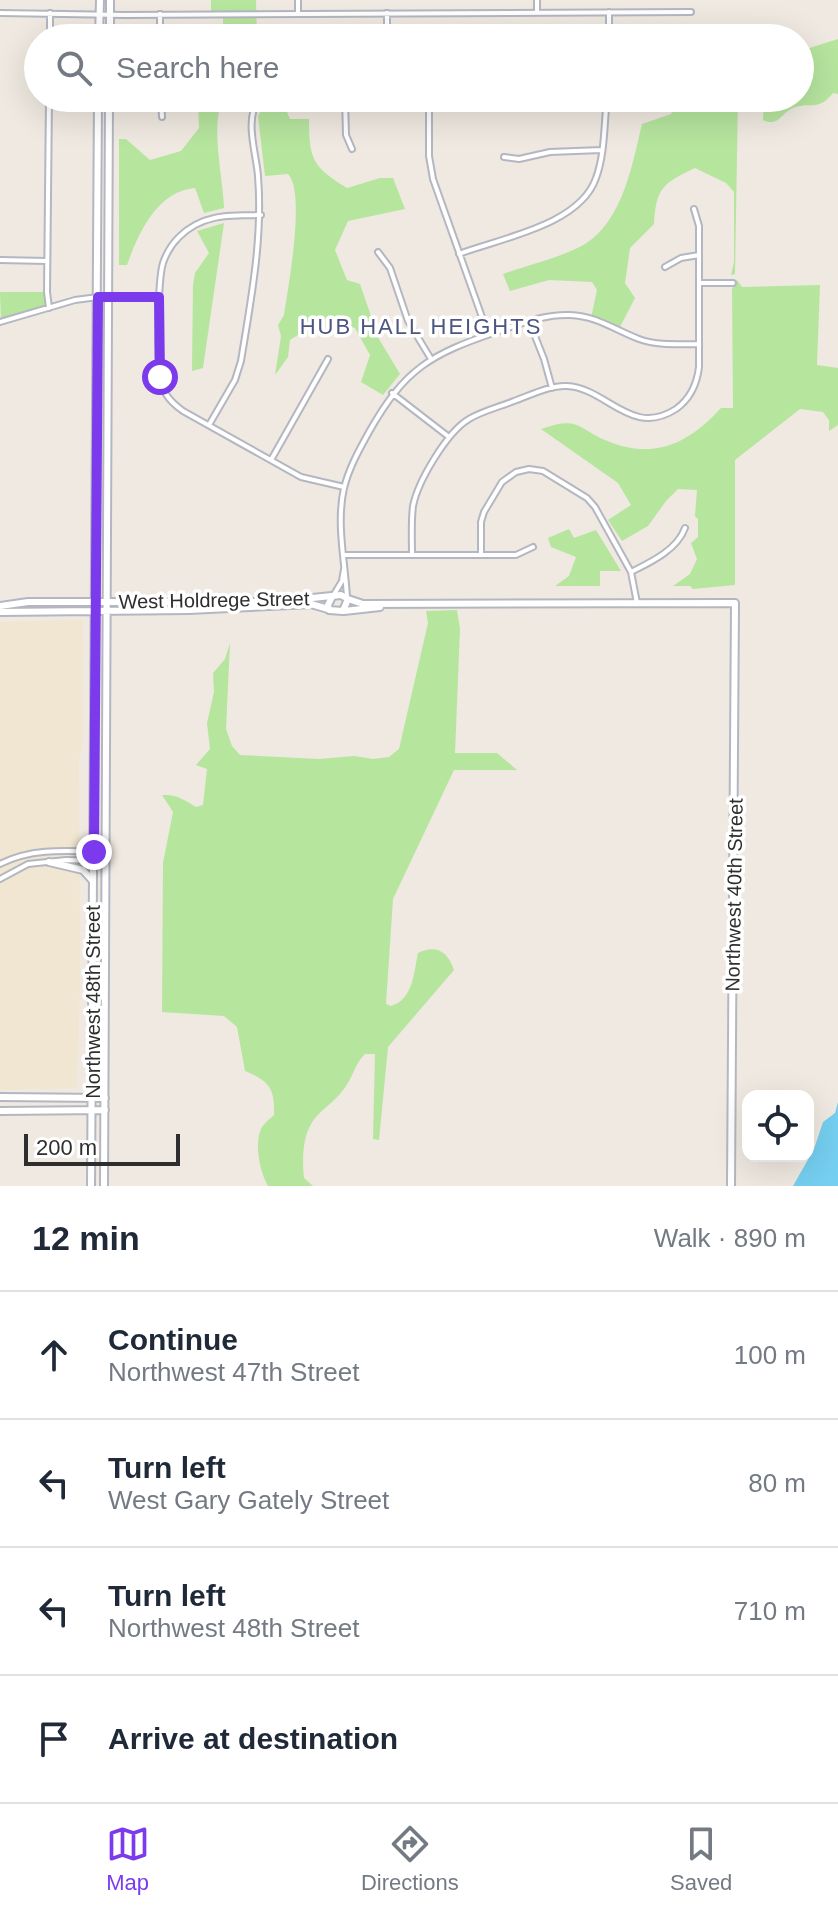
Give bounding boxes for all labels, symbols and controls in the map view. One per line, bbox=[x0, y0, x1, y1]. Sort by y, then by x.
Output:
search box bbox=[24, 24, 814, 112]
icon: search bbox=[52, 46, 96, 90]
text: Search here bbox=[116, 51, 279, 84]
district label: HUB HALL HEIGHTS bbox=[300, 314, 542, 339]
route start bbox=[142, 359, 178, 395]
street label: West Holdrege Street bbox=[118, 587, 310, 613]
street label: Northwest 40th Street bbox=[721, 798, 747, 992]
route end bbox=[76, 834, 112, 870]
street label: Northwest 48th Street bbox=[82, 905, 104, 1099]
map controls bbox=[742, 1090, 814, 1162]
button: locate bbox=[742, 1090, 814, 1162]
scale bar bbox=[24, 1130, 180, 1166]
text: 200 m bbox=[36, 1135, 97, 1160]
text: 12 min bbox=[32, 1219, 140, 1257]
text: Walk · 890 m bbox=[654, 1223, 806, 1253]
text: Continue bbox=[108, 1323, 238, 1356]
icon: ahead bbox=[32, 1333, 76, 1377]
text: 100 m bbox=[734, 1340, 806, 1370]
text: Northwest 47th Street bbox=[108, 1357, 359, 1387]
text: Turn left bbox=[108, 1451, 226, 1484]
icon: left bbox=[32, 1461, 76, 1505]
text: 80 m bbox=[748, 1468, 806, 1498]
text: West Gary Gately Street bbox=[108, 1485, 389, 1515]
text: Turn left bbox=[108, 1579, 226, 1612]
icon: left bbox=[32, 1589, 76, 1633]
text: 710 m bbox=[734, 1596, 806, 1626]
text: Northwest 48th Street bbox=[108, 1613, 359, 1643]
icon: arrive bbox=[32, 1717, 76, 1761]
text: Arrive at destination bbox=[108, 1722, 398, 1755]
tab: Map bbox=[106, 1822, 150, 1896]
tab: Directions bbox=[361, 1822, 459, 1896]
tab: Saved bbox=[670, 1822, 732, 1896]

